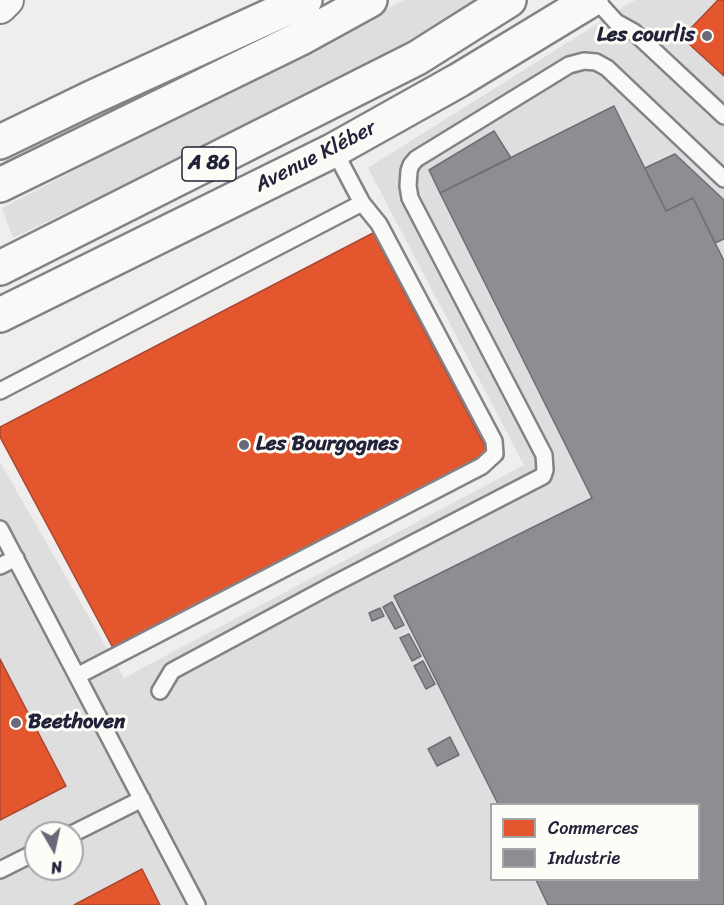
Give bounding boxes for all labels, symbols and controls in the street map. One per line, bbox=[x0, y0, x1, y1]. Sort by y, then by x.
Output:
place label: Les courlis bbox=[597, 23, 695, 49]
marker: Les courlis bbox=[700, 29, 714, 43]
street label: Avenue Kléber bbox=[251, 116, 381, 198]
road number: A 86 bbox=[182, 147, 236, 181]
place label: Les Bourgognes bbox=[256, 432, 399, 458]
marker: Les Bourgognes bbox=[237, 438, 251, 452]
place label: Beethoven bbox=[28, 710, 125, 736]
marker: Beethoven bbox=[9, 716, 23, 730]
legend bbox=[490, 803, 700, 881]
text: Commerces bbox=[548, 812, 639, 844]
north arrow bbox=[24, 821, 84, 881]
text: Industrie bbox=[548, 842, 620, 874]
text: N bbox=[49, 852, 64, 882]

